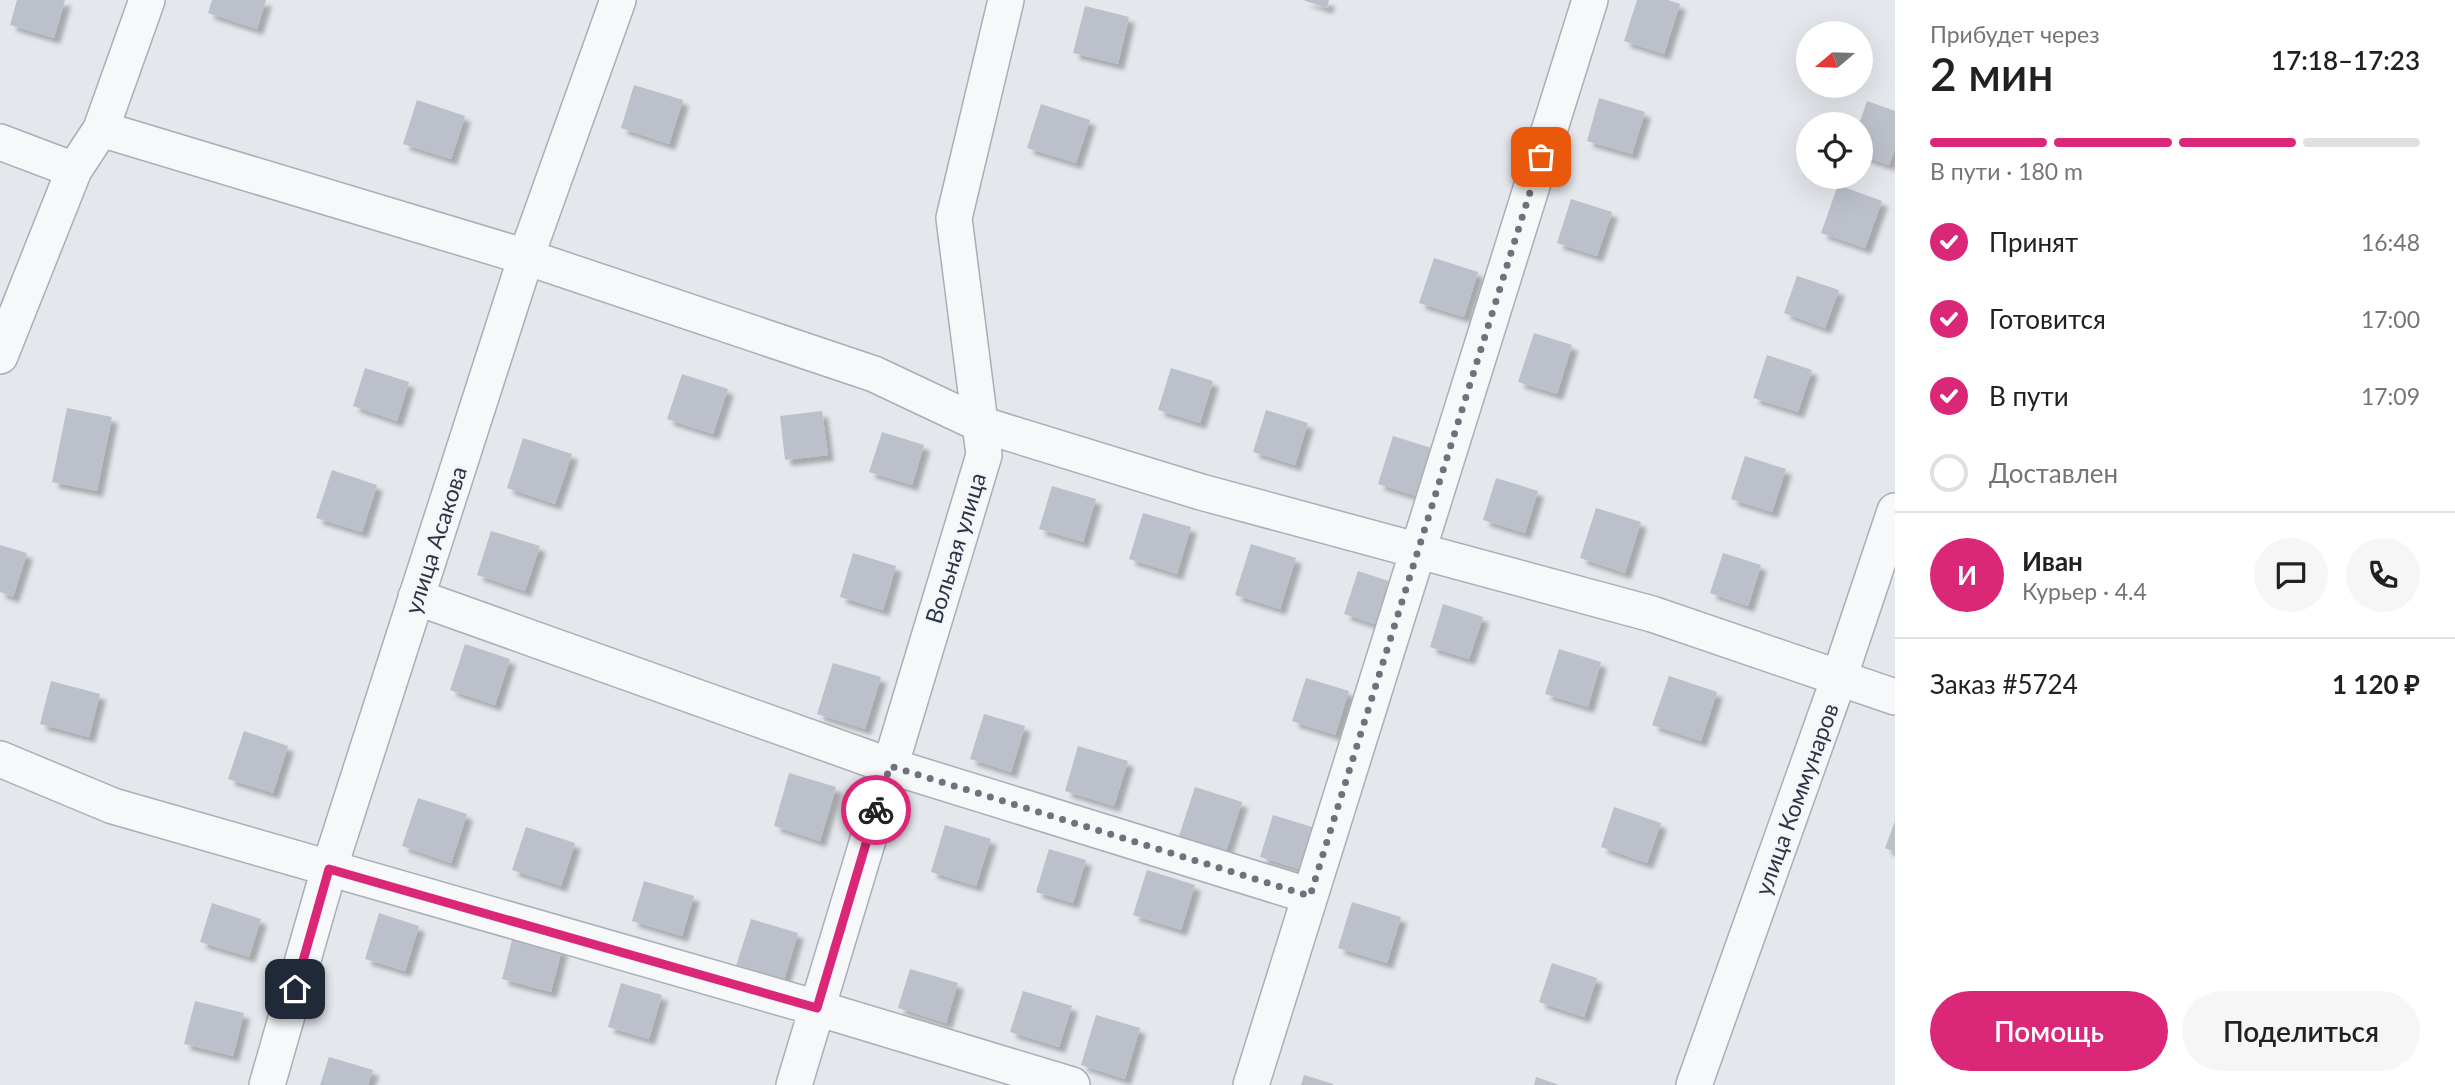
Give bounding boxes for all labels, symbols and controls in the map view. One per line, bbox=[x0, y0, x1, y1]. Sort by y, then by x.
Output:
text: Прибудет через bbox=[1930, 20, 2100, 48]
north arrow bbox=[1796, 21, 1872, 98]
map controls bbox=[1796, 21, 1873, 189]
text: 17:18–17:23 bbox=[2271, 44, 2420, 76]
text: 2 мин bbox=[1930, 46, 2054, 101]
button: locate bbox=[1796, 112, 1873, 189]
pin bbox=[1511, 127, 1571, 187]
icon: bag bbox=[1522, 138, 1560, 176]
text: В пути · 180 m bbox=[1930, 157, 2083, 185]
icon: check bbox=[1930, 223, 1968, 261]
text: Принят bbox=[1989, 226, 2078, 258]
text: 16:48 bbox=[2361, 228, 2420, 256]
icon: check bbox=[1930, 300, 1968, 338]
text: Готовится bbox=[1989, 303, 2106, 335]
text: 17:00 bbox=[2361, 305, 2420, 333]
icon: check bbox=[1930, 377, 1968, 415]
text: В пути bbox=[1989, 380, 2069, 412]
text: 17:09 bbox=[2361, 382, 2420, 410]
text: Доставлен bbox=[1989, 457, 2118, 489]
street label: улица Асакова bbox=[398, 463, 472, 617]
street label: Вольная улица bbox=[919, 469, 991, 627]
button: chat bbox=[2254, 538, 2328, 612]
button: phone bbox=[2346, 538, 2420, 612]
text: Иван bbox=[2022, 545, 2083, 577]
text: И bbox=[1957, 559, 1977, 591]
text: Курьер · 4.4 bbox=[2022, 577, 2147, 605]
text: Заказ #5724 bbox=[1930, 668, 2078, 700]
text: 1 120 ₽ bbox=[2332, 668, 2420, 700]
street label: улица Коммунаров bbox=[1748, 699, 1844, 899]
courier bbox=[841, 775, 911, 845]
icon: bike bbox=[857, 791, 895, 829]
pin bbox=[265, 959, 325, 1019]
icon: home bbox=[276, 970, 314, 1008]
button: Помощь bbox=[1930, 991, 2168, 1071]
button: Поделиться bbox=[2182, 991, 2420, 1071]

